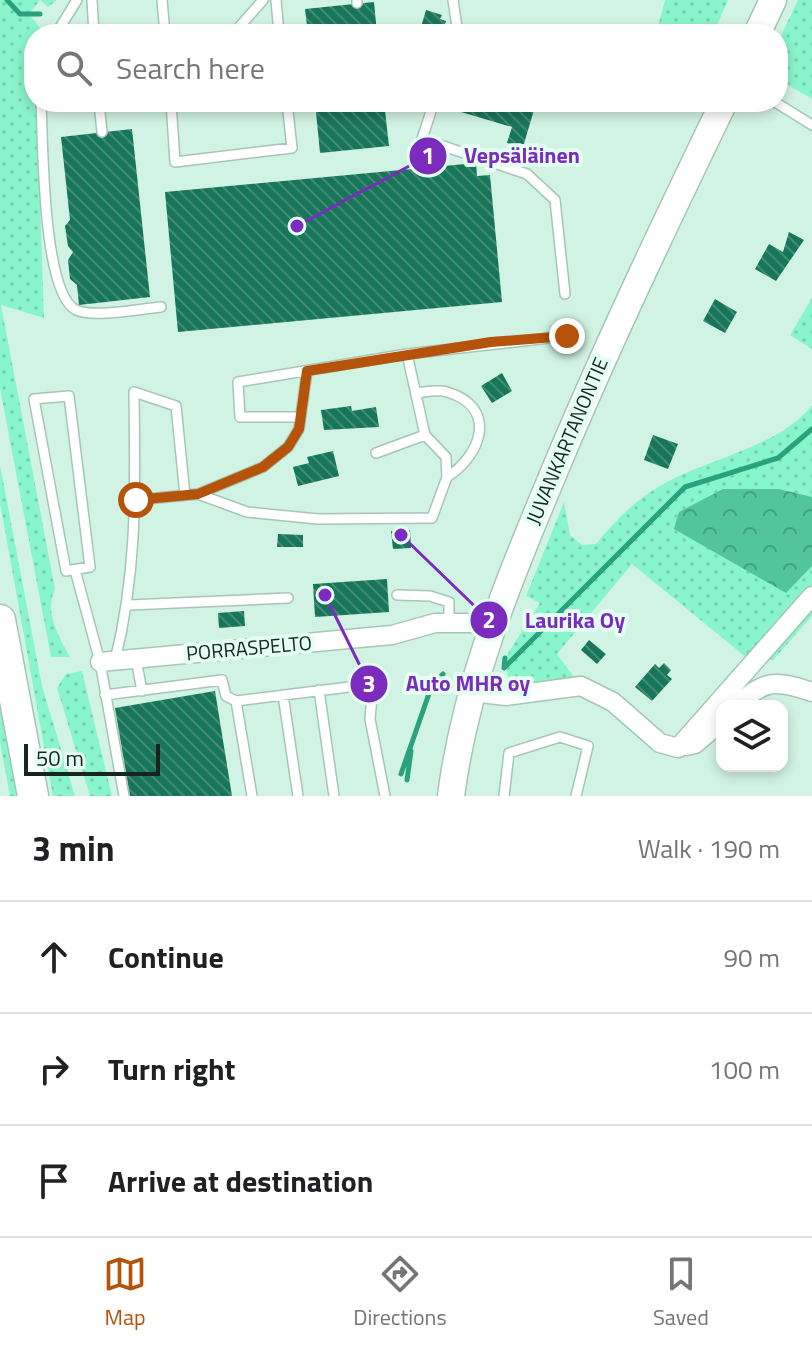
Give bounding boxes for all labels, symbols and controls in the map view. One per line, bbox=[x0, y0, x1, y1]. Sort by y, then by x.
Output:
search box bbox=[24, 24, 788, 112]
text: Search here bbox=[116, 45, 265, 91]
icon: search bbox=[52, 46, 96, 90]
callout: Vepsäläinen bbox=[408, 133, 596, 179]
text: 1 bbox=[421, 137, 435, 173]
text: Vepsäläinen bbox=[464, 138, 580, 172]
route end bbox=[549, 318, 585, 354]
street label: JUVANKARTANONTIE bbox=[517, 352, 616, 529]
route start bbox=[118, 482, 154, 518]
callout: Laurika Oy bbox=[469, 597, 641, 643]
text: 2 bbox=[482, 601, 496, 637]
text: Laurika Oy bbox=[525, 603, 625, 637]
street label: PORRASPELTO bbox=[185, 627, 313, 668]
callout: Auto MHR oy bbox=[349, 661, 546, 707]
text: 3 bbox=[362, 665, 376, 701]
text: Auto MHR oy bbox=[406, 666, 530, 700]
map controls bbox=[716, 700, 788, 772]
button: layers bbox=[716, 700, 788, 772]
scale bar bbox=[24, 740, 160, 776]
text: 50 m bbox=[36, 741, 84, 775]
text: 3 min bbox=[32, 822, 115, 874]
text: Walk · 190 m bbox=[638, 829, 780, 868]
text: Continue bbox=[108, 934, 224, 980]
icon: ahead bbox=[32, 935, 76, 979]
text: 90 m bbox=[723, 938, 780, 977]
text: Turn right bbox=[108, 1046, 236, 1092]
icon: right bbox=[32, 1047, 76, 1091]
text: 100 m bbox=[709, 1050, 780, 1089]
text: Arrive at destination bbox=[108, 1158, 373, 1204]
icon: arrive bbox=[32, 1159, 76, 1203]
tab: Map bbox=[103, 1252, 147, 1334]
tab: Directions bbox=[353, 1252, 447, 1334]
tab: Saved bbox=[653, 1252, 709, 1334]

